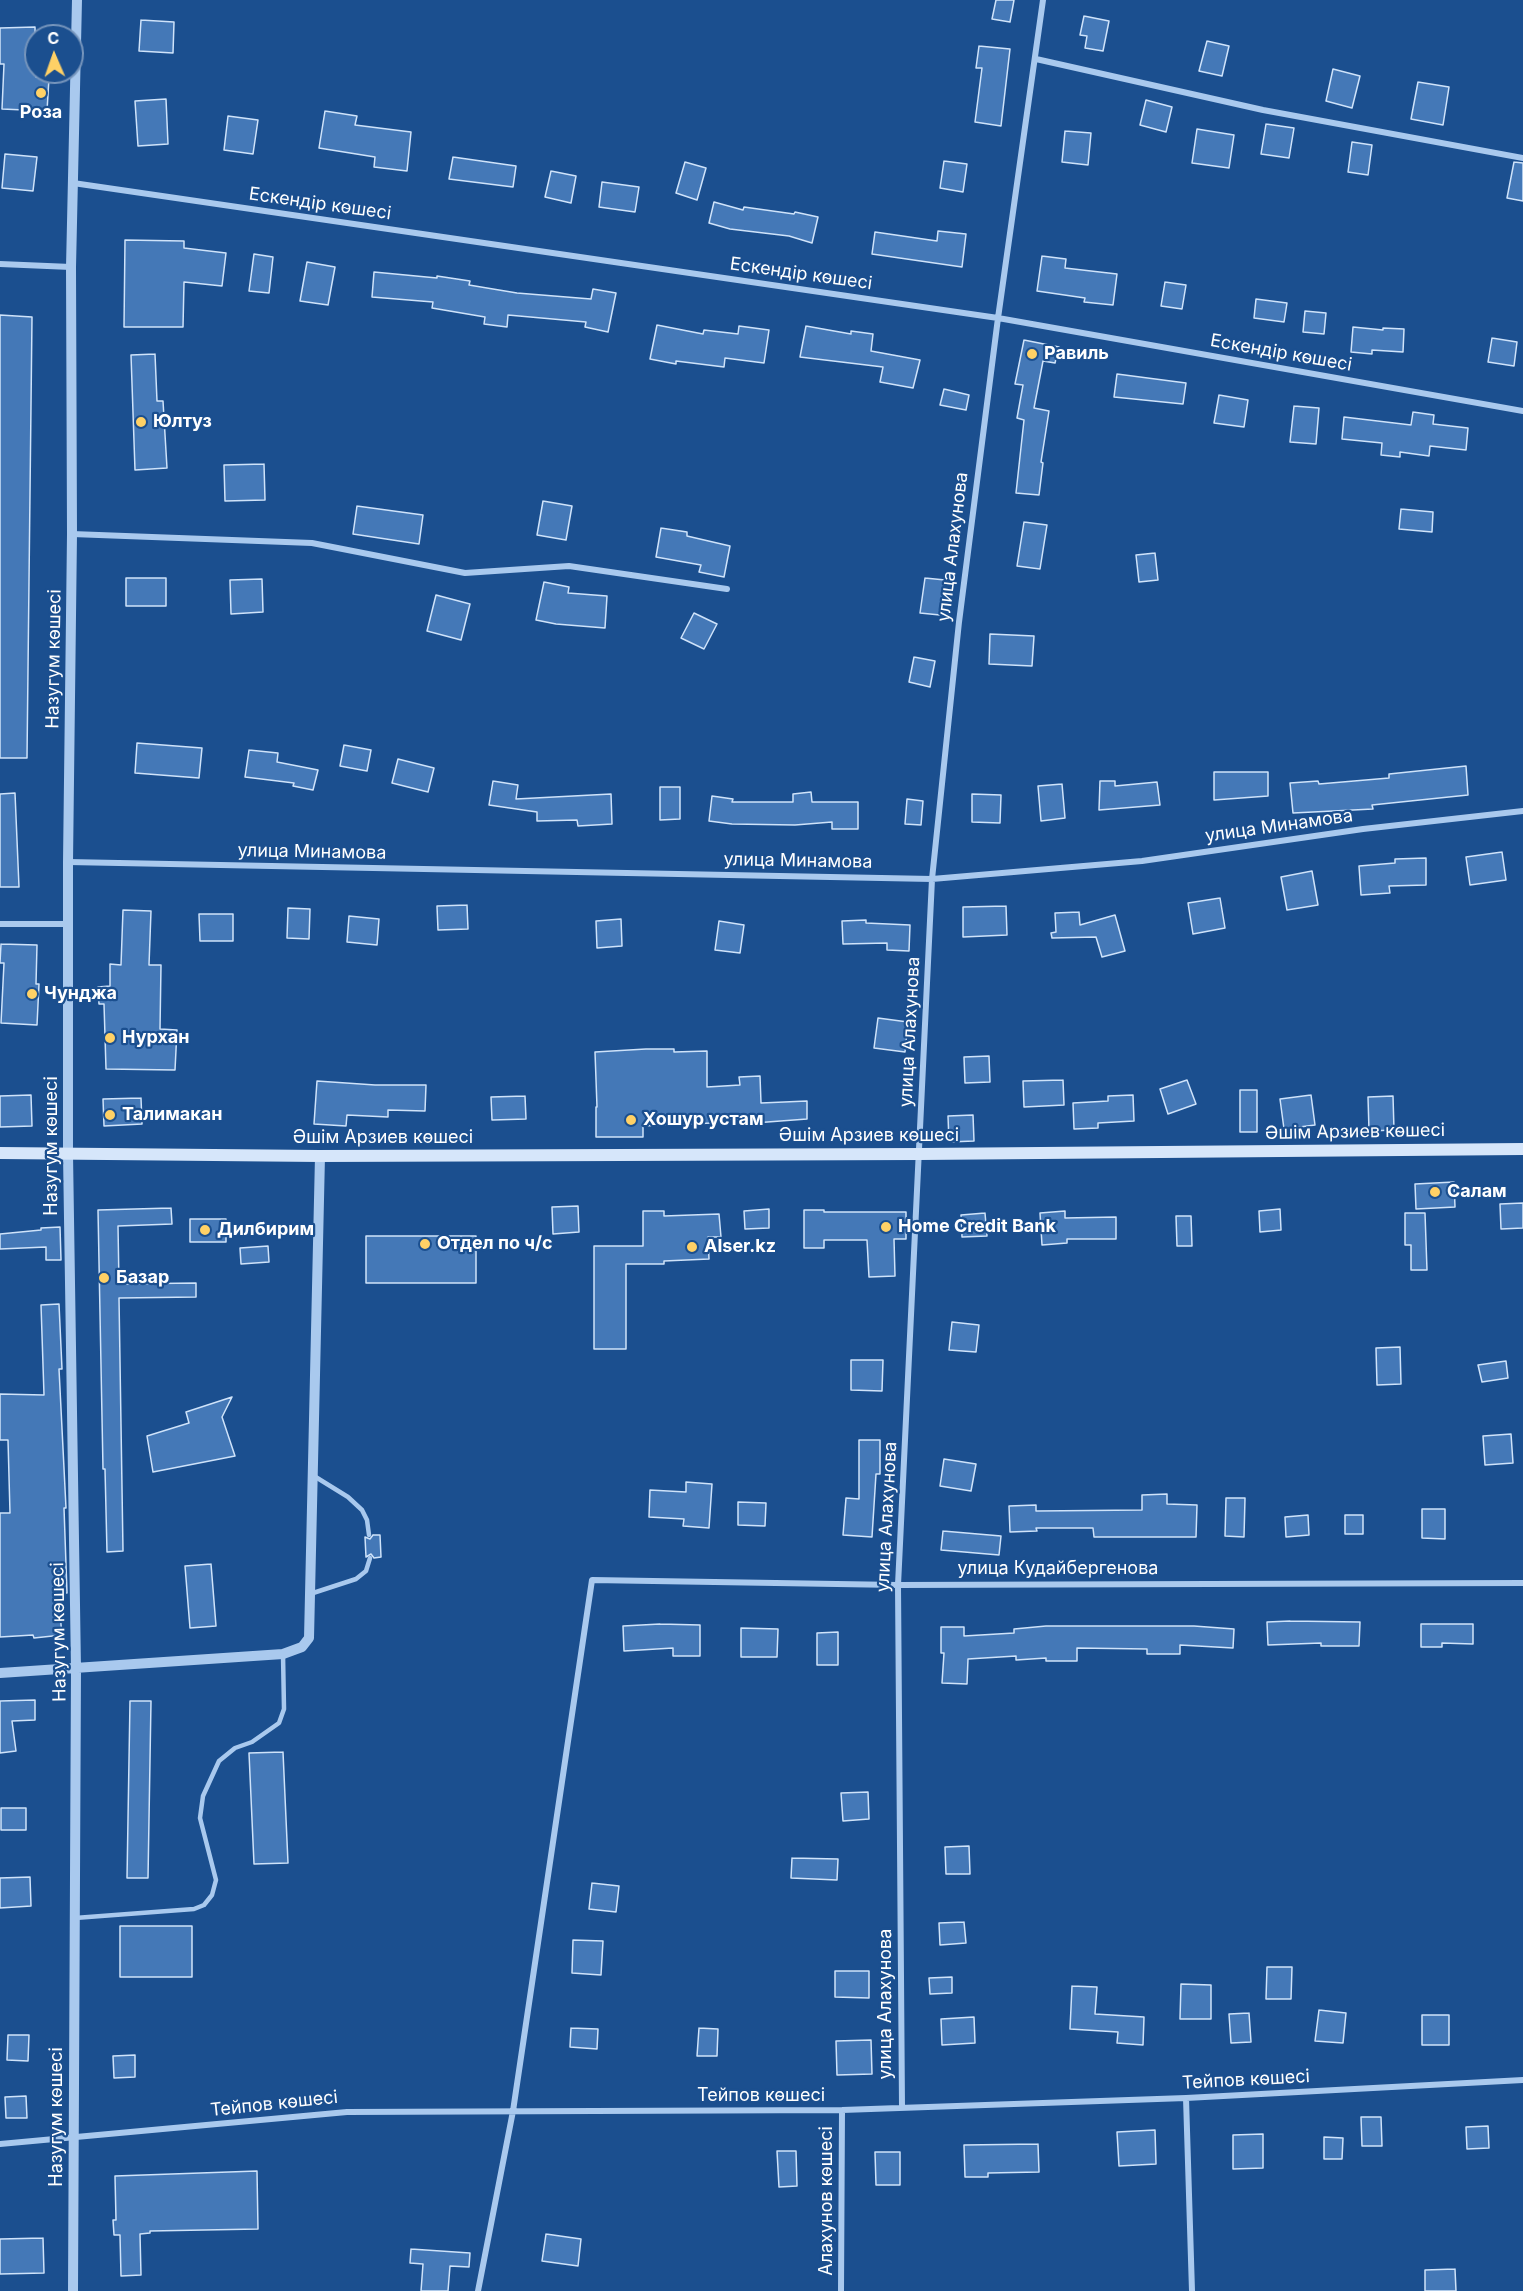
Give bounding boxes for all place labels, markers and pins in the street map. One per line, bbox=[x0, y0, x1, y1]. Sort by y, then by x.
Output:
marker: Роза bbox=[34, 86, 48, 100]
place label: Роза bbox=[20, 102, 62, 124]
place label: Равиль bbox=[1044, 343, 1109, 365]
marker: Равиль bbox=[1025, 347, 1039, 361]
place label: Юлтуз bbox=[153, 411, 212, 433]
marker: Юлтуз bbox=[134, 415, 148, 429]
place label: Чунджа bbox=[44, 983, 117, 1005]
marker: Чунджа bbox=[25, 987, 39, 1001]
place label: Нурхан bbox=[122, 1027, 190, 1049]
marker: Нурхан bbox=[103, 1031, 117, 1045]
place label: Талимакан bbox=[122, 1104, 222, 1126]
marker: Талимакан bbox=[103, 1108, 117, 1122]
place label: Хошур устам bbox=[643, 1109, 764, 1131]
marker: Хошур устам bbox=[624, 1113, 638, 1127]
place label: Салам bbox=[1447, 1181, 1507, 1203]
marker: Салам bbox=[1428, 1185, 1442, 1199]
place label: Home Credit Bank bbox=[898, 1216, 1056, 1238]
place label: Дилбирим bbox=[217, 1219, 314, 1241]
marker: Home Credit Bank bbox=[879, 1220, 893, 1234]
marker: Дилбирим bbox=[198, 1223, 212, 1237]
place label: Отдел по ч/с bbox=[437, 1233, 553, 1255]
place label: Alser.kz bbox=[704, 1236, 776, 1258]
marker: Отдел по ч/с bbox=[418, 1237, 432, 1251]
marker: Alser.kz bbox=[685, 1240, 699, 1254]
place label: Базар bbox=[116, 1267, 169, 1289]
marker: Базар bbox=[97, 1271, 111, 1285]

